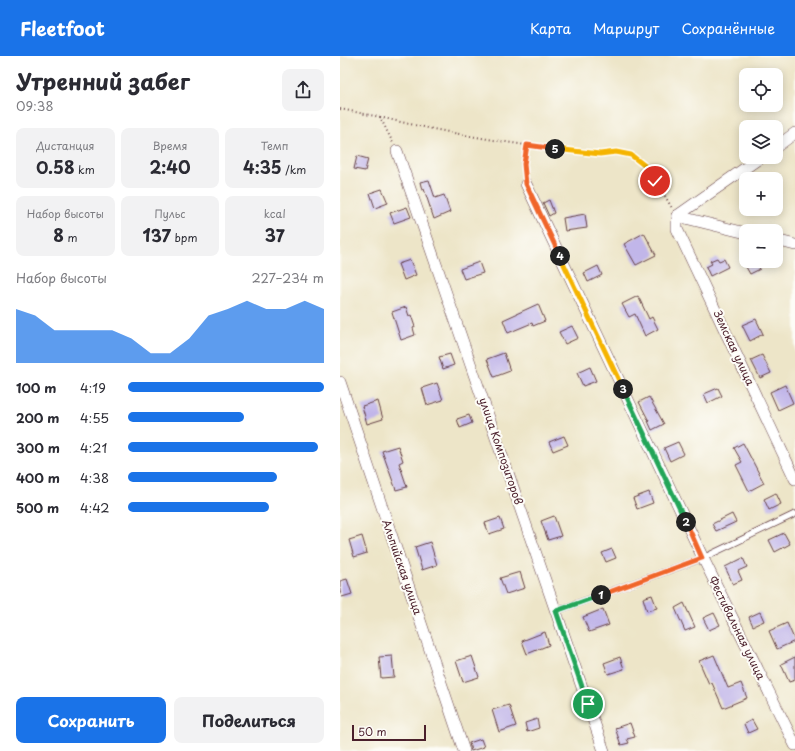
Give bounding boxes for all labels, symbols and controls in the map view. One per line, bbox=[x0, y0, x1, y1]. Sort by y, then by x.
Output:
text: Fleetfoot bbox=[20, 14, 105, 42]
text: Карта bbox=[530, 18, 571, 39]
text: Маршрут bbox=[593, 18, 659, 39]
text: Сохранённые bbox=[681, 18, 775, 39]
text: Утренний забег bbox=[16, 64, 190, 97]
map controls bbox=[739, 68, 783, 268]
button: locate bbox=[739, 68, 783, 112]
button: share bbox=[282, 69, 324, 111]
text: 09:38 bbox=[16, 96, 54, 115]
button: layers bbox=[739, 120, 783, 164]
text: Дистанция bbox=[36, 137, 95, 154]
text: Время bbox=[152, 137, 188, 154]
text: Темп bbox=[261, 137, 289, 154]
pin: 5 bbox=[545, 139, 565, 159]
text: 5 bbox=[551, 140, 559, 157]
text: 0.58 bbox=[36, 154, 75, 180]
text: 2:40 bbox=[149, 154, 191, 180]
text: 4:35 bbox=[243, 154, 282, 180]
text: km bbox=[75, 161, 95, 178]
text: /km bbox=[282, 161, 306, 178]
pin bbox=[638, 164, 672, 198]
icon: check bbox=[644, 170, 666, 192]
button: + bbox=[739, 172, 783, 216]
text: Набор высоты bbox=[27, 205, 104, 222]
text: Пульс bbox=[154, 205, 186, 222]
text: kcal bbox=[264, 205, 286, 222]
text: 8 bbox=[53, 222, 64, 248]
text: 137 bbox=[143, 222, 171, 248]
text: 37 bbox=[265, 222, 285, 248]
button: − bbox=[739, 224, 783, 268]
text: m bbox=[64, 229, 77, 246]
text: bpm bbox=[171, 229, 197, 246]
pin: 4 bbox=[550, 246, 570, 266]
text: 4 bbox=[556, 247, 564, 264]
text: Набор высоты bbox=[16, 268, 107, 287]
text: 227–234 m bbox=[251, 268, 324, 287]
street label: Земская улица bbox=[710, 307, 759, 388]
text: 100 m bbox=[16, 378, 57, 397]
text: 4:19 bbox=[80, 378, 106, 397]
pin: 3 bbox=[613, 379, 633, 399]
text: 3 bbox=[619, 380, 627, 397]
street label: улица Композиторов bbox=[475, 395, 528, 507]
text: 200 m bbox=[16, 408, 60, 427]
text: 4:55 bbox=[80, 408, 109, 427]
text: 300 m bbox=[16, 438, 60, 457]
text: 4:21 bbox=[80, 438, 107, 457]
text: 400 m bbox=[16, 468, 60, 487]
text: 4:38 bbox=[80, 468, 109, 487]
text: 500 m bbox=[16, 498, 59, 517]
text: 4:42 bbox=[80, 498, 110, 517]
pin: 2 bbox=[676, 512, 696, 532]
text: 2 bbox=[682, 513, 690, 530]
street label: Альпийская улица bbox=[378, 517, 427, 617]
street label: Фестивальная улица bbox=[705, 573, 770, 683]
pin: 1 bbox=[591, 585, 611, 605]
text: 1 bbox=[598, 586, 604, 603]
pin bbox=[571, 687, 605, 721]
icon: arrive bbox=[577, 693, 599, 715]
button: Сохранить bbox=[16, 697, 166, 743]
button: Поделиться bbox=[174, 697, 324, 743]
scale bar bbox=[352, 723, 426, 742]
text: 50 m bbox=[358, 723, 387, 740]

